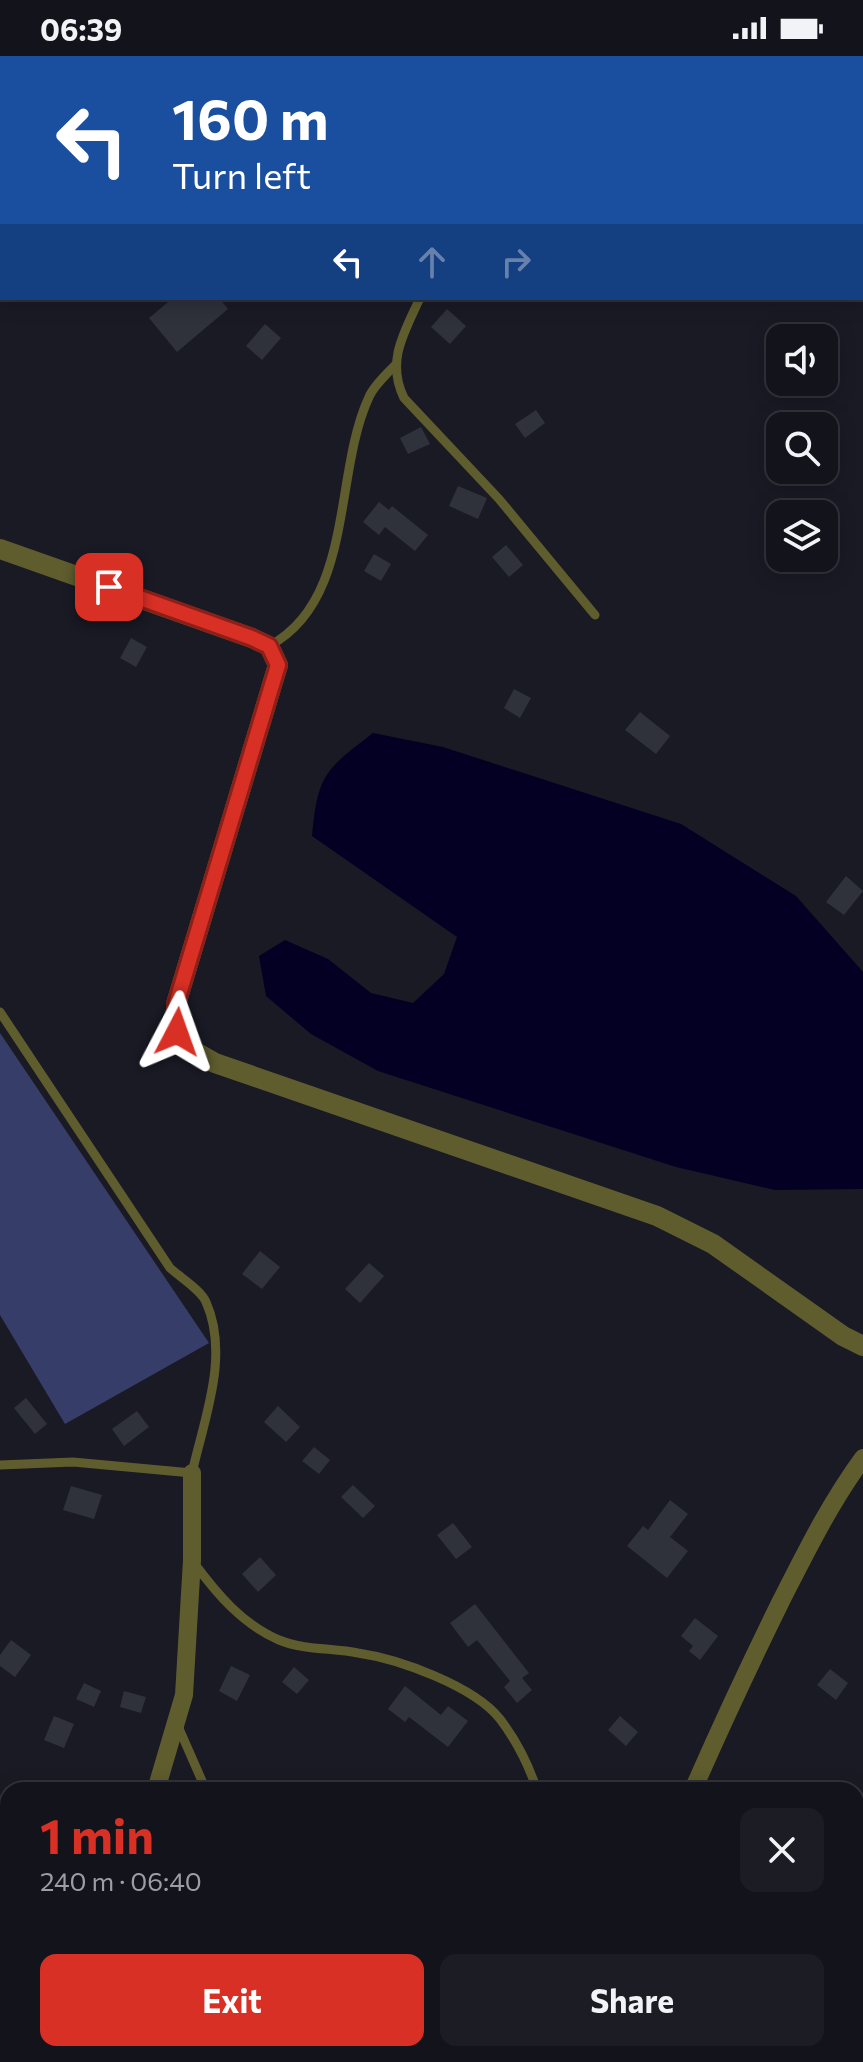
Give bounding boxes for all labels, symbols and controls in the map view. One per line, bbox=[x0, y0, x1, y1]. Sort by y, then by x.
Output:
text: 06:39 bbox=[40, 10, 122, 47]
text: 160 m bbox=[172, 83, 329, 152]
icon: left bbox=[40, 88, 144, 192]
text: Turn left bbox=[172, 152, 311, 196]
icon: left bbox=[326, 240, 370, 284]
icon: ahead bbox=[410, 240, 454, 284]
icon: right bbox=[494, 240, 538, 284]
map controls bbox=[766, 324, 838, 572]
button: sound bbox=[766, 324, 838, 396]
button: search bbox=[766, 412, 838, 484]
button: layers bbox=[766, 500, 838, 572]
pin bbox=[75, 553, 143, 621]
icon: arrive bbox=[87, 565, 131, 609]
position arrow bbox=[135, 990, 219, 1074]
text: 1 min bbox=[40, 1805, 154, 1864]
button: close bbox=[740, 1808, 824, 1892]
text: 240 m · 06:40 bbox=[40, 1865, 202, 1896]
button: Exit bbox=[40, 1954, 424, 2046]
button: Share bbox=[440, 1954, 824, 2046]

